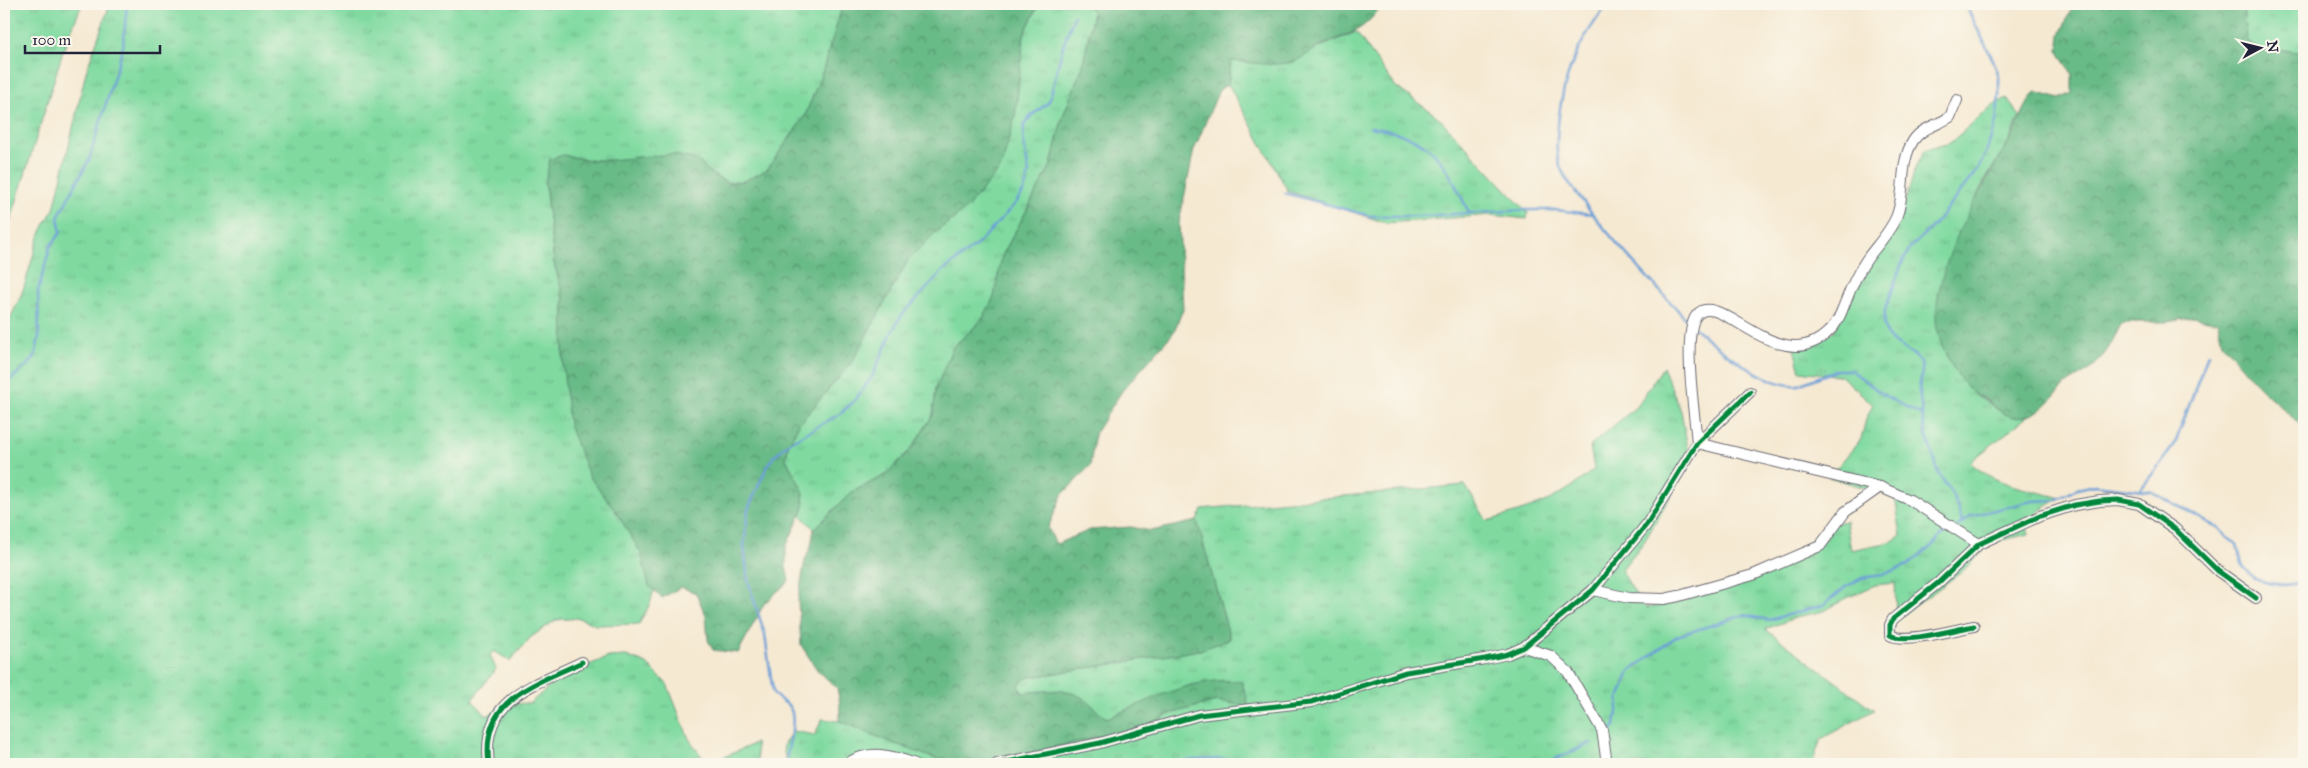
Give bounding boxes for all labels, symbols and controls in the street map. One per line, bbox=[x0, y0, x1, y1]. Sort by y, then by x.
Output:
scale bar bbox=[25, 22, 160, 54]
north arrow bbox=[2236, 22, 2286, 72]
text: 100 m bbox=[32, 31, 72, 49]
text: N bbox=[2263, 40, 2282, 54]

